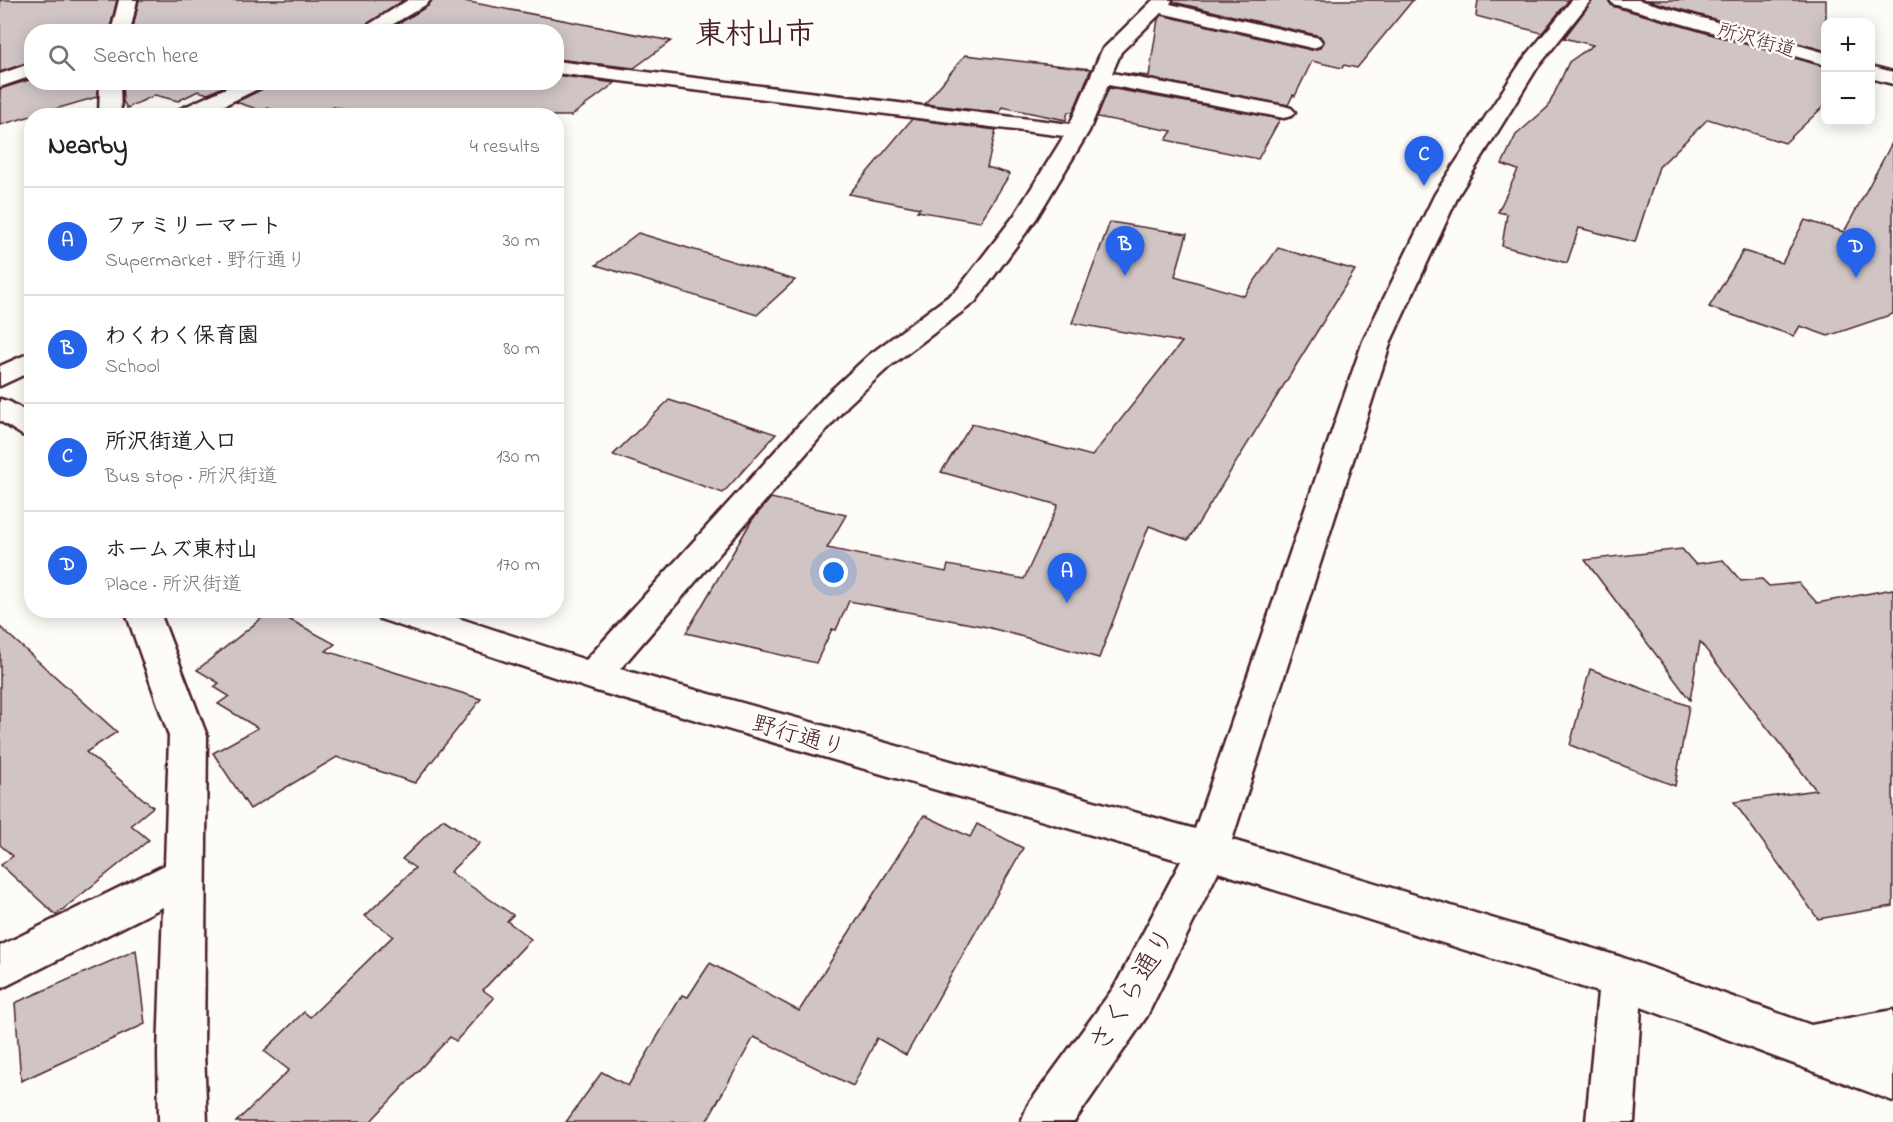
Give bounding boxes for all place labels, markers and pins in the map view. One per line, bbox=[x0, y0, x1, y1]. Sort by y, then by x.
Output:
pin: C bbox=[1404, 136, 1444, 186]
pin: B bbox=[1106, 226, 1144, 276]
pin: D bbox=[1836, 228, 1876, 278]
pin: A bbox=[1048, 554, 1086, 603]

